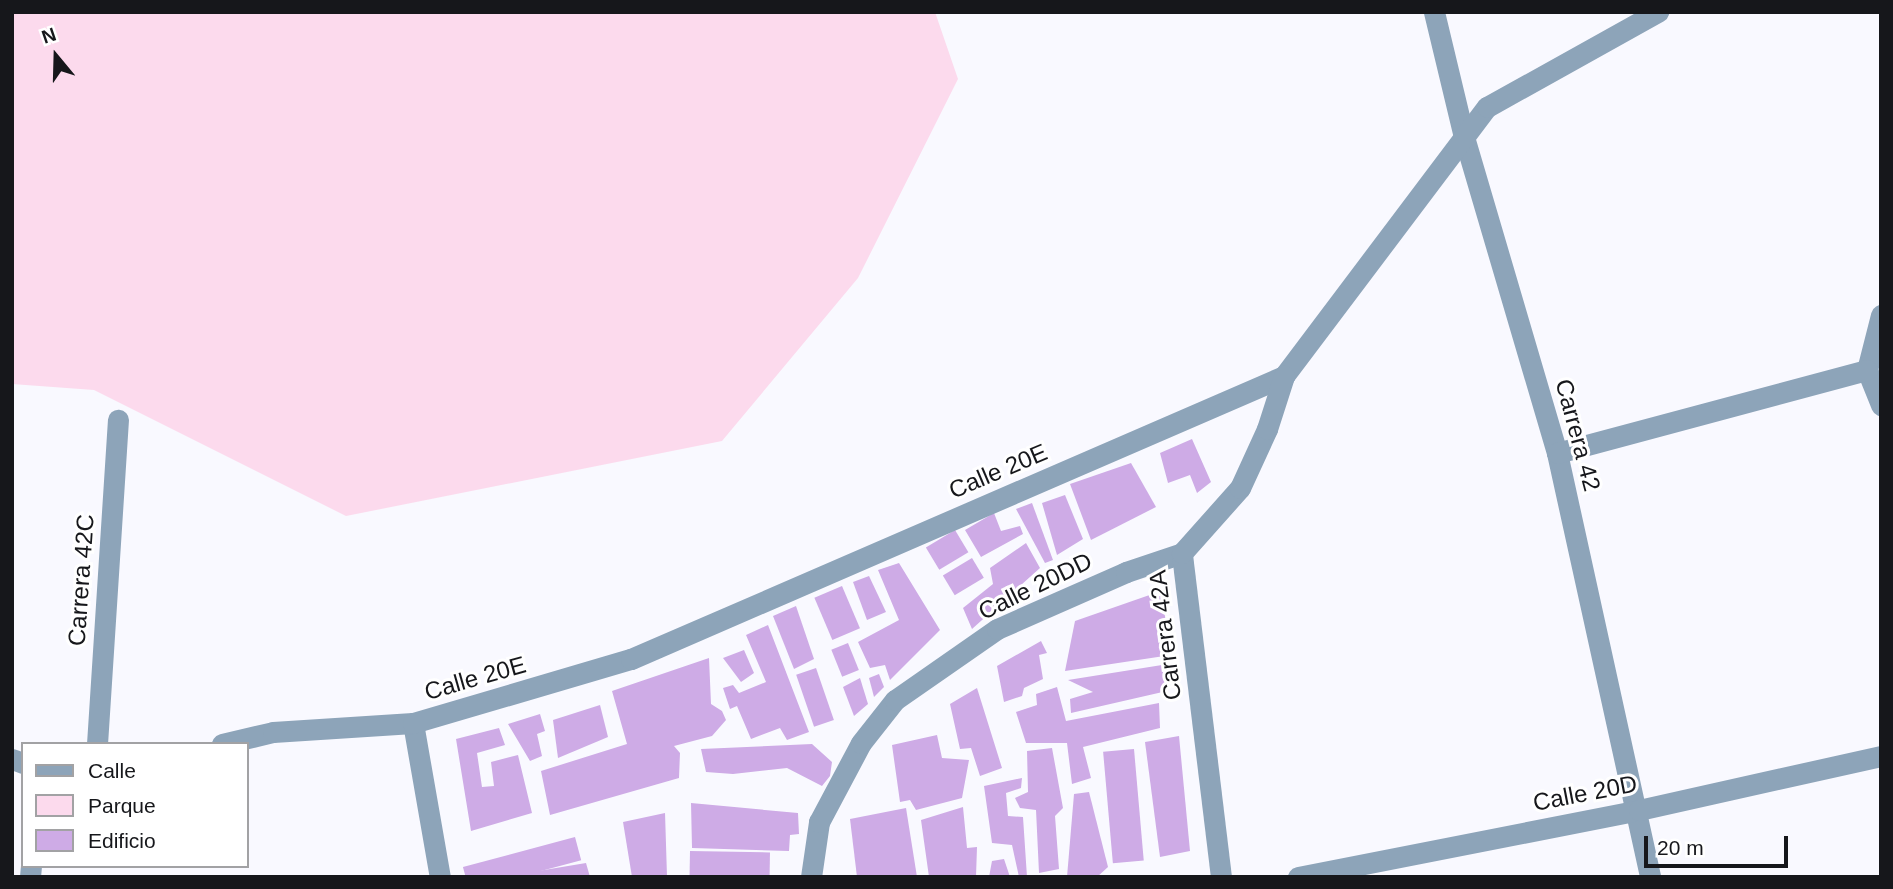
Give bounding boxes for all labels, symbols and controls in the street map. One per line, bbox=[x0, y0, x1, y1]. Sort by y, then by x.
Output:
north arrow bbox=[21, 21, 91, 91]
text: N bbox=[39, 24, 59, 48]
street label: Carrera 42 bbox=[1549, 376, 1607, 494]
street label: Calle 20E bbox=[944, 437, 1052, 505]
street label: Carrera 42C bbox=[62, 513, 100, 647]
street label: Calle 20DD bbox=[974, 546, 1096, 626]
street label: Carrera 42A bbox=[1143, 568, 1187, 702]
street label: Calle 20E bbox=[421, 650, 529, 706]
legend bbox=[21, 742, 248, 868]
text: Calle bbox=[88, 759, 136, 782]
street label: Calle 20D bbox=[1531, 769, 1639, 817]
text: Parque bbox=[88, 794, 156, 817]
scale bar bbox=[1648, 822, 1792, 866]
text: Edificio bbox=[88, 829, 156, 852]
text: 20 m bbox=[1657, 836, 1704, 859]

